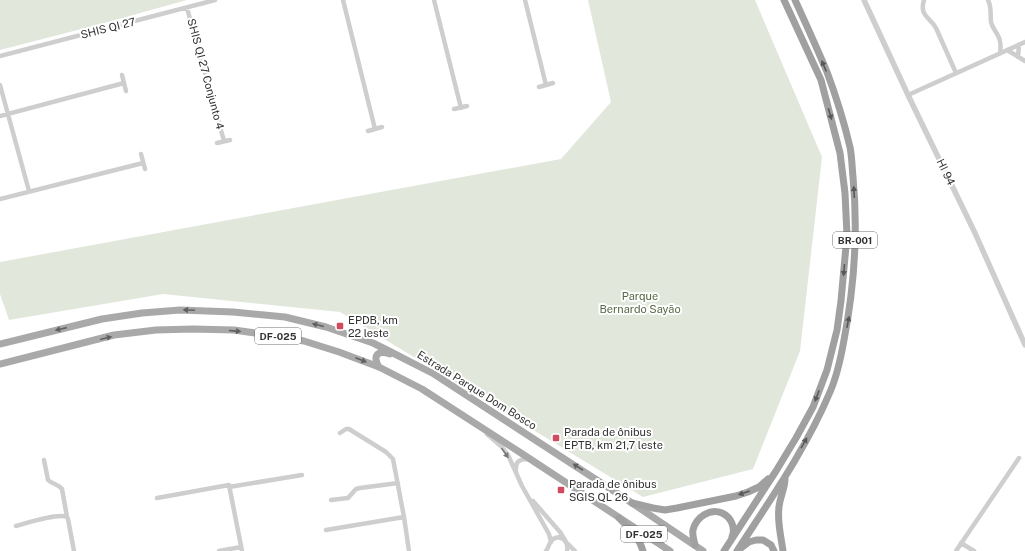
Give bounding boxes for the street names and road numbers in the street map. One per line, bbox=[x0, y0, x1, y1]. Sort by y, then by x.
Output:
street label: SHIS QI 27 bbox=[79, 15, 137, 41]
street label: SHIS QI 27 Conjunto 4 bbox=[185, 17, 227, 131]
street label: HI 94 bbox=[934, 157, 958, 187]
road number: BR-001 bbox=[833, 232, 877, 248]
road number: DF-025 bbox=[255, 328, 301, 344]
street label: Estrada Parque Dom Bosco bbox=[415, 348, 539, 432]
road number: DF-025 bbox=[621, 526, 667, 542]

